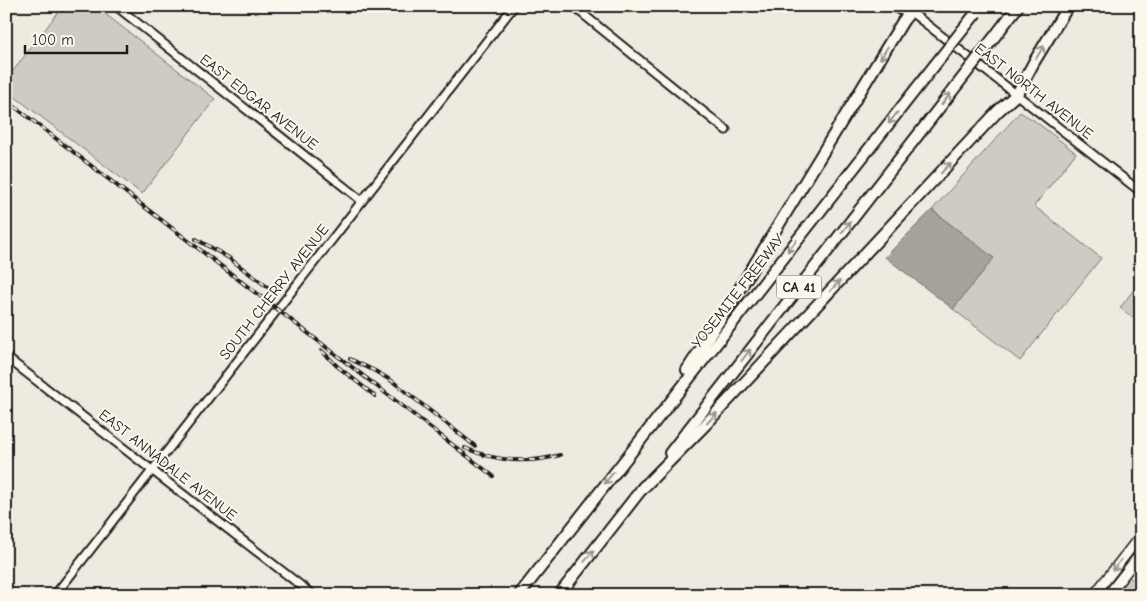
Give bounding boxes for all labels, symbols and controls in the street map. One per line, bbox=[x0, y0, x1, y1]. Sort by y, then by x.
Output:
scale bar bbox=[25, 22, 128, 54]
text: 100 m bbox=[32, 31, 74, 49]
street label: EAST NORTH AVENUE bbox=[971, 39, 1097, 143]
one-way arrow bbox=[879, 45, 889, 59]
one-way arrow bbox=[1036, 45, 1046, 59]
street label: EAST EDGAR AVENUE bbox=[196, 50, 322, 154]
one-way arrow bbox=[940, 93, 951, 106]
one-way arrow bbox=[888, 112, 899, 125]
one-way arrow bbox=[940, 161, 952, 174]
one-way arrow bbox=[841, 220, 851, 234]
street label: SOUTH CHERRY AVENUE bbox=[215, 221, 333, 363]
street label: YOSEMITE FREEWAY bbox=[688, 230, 788, 352]
one-way arrow bbox=[787, 239, 798, 252]
road number: CA 41 bbox=[776, 276, 822, 298]
one-way arrow bbox=[829, 280, 841, 293]
one-way arrow bbox=[741, 348, 751, 362]
street label: EAST ANNADALE AVENUE bbox=[95, 406, 241, 524]
one-way arrow bbox=[706, 411, 718, 424]
one-way arrow bbox=[604, 471, 615, 484]
one-way arrow bbox=[583, 550, 594, 563]
one-way arrow bbox=[1112, 558, 1123, 571]

